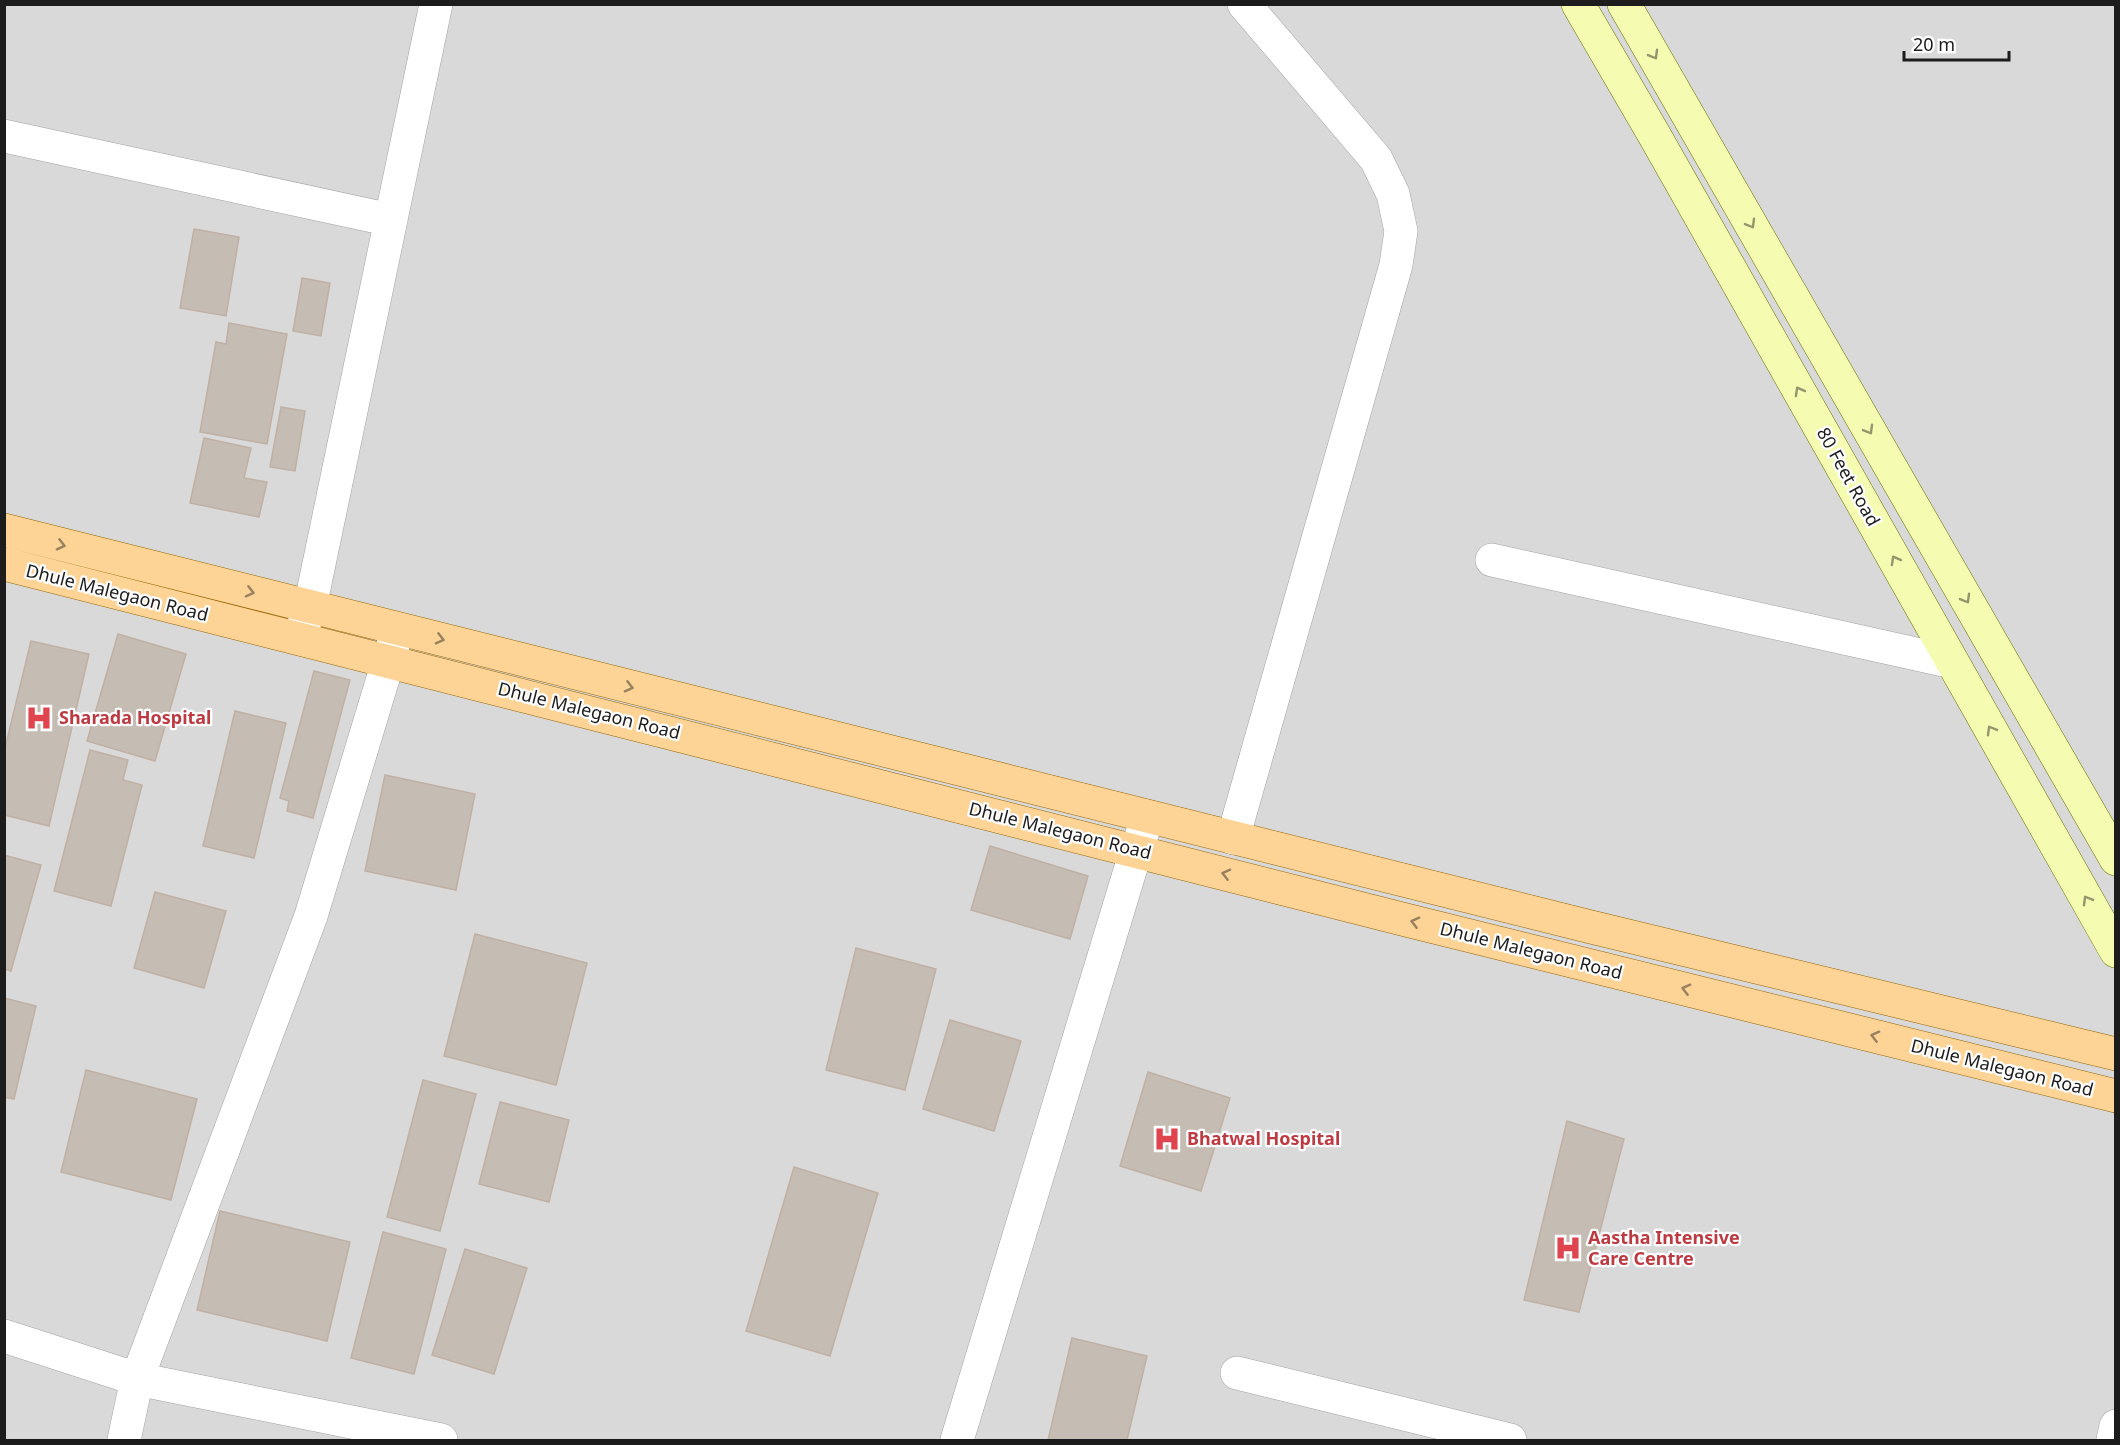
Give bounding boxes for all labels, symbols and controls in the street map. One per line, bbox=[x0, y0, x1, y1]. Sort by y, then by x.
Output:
scale bar bbox=[1904, 24, 2009, 62]
text: 20 m bbox=[1913, 32, 1955, 56]
one-way arrow bbox=[1646, 49, 1658, 59]
one-way arrow bbox=[1744, 218, 1755, 228]
one-way arrow bbox=[1795, 387, 1806, 397]
street label: 80 Feet Road bbox=[1812, 423, 1886, 530]
one-way arrow bbox=[1862, 424, 1873, 434]
one-way arrow bbox=[56, 537, 66, 550]
one-way arrow bbox=[1890, 556, 1902, 567]
street label: Dhule Malegaon Road bbox=[24, 558, 211, 626]
one-way arrow bbox=[245, 585, 255, 597]
one-way arrow bbox=[1959, 593, 1970, 603]
one-way arrow bbox=[434, 632, 444, 645]
street label: Dhule Malegaon Road bbox=[496, 676, 683, 744]
one-way arrow bbox=[624, 679, 634, 692]
hospital icon: Sharada Hospital bbox=[24, 703, 54, 733]
place label: Sharada Hospital bbox=[59, 705, 211, 729]
one-way arrow bbox=[1986, 726, 1998, 736]
street label: Dhule Malegaon Road bbox=[967, 796, 1154, 864]
one-way arrow bbox=[1221, 869, 1232, 881]
one-way arrow bbox=[2083, 896, 2094, 906]
street label: Dhule Malegaon Road bbox=[1438, 916, 1625, 984]
one-way arrow bbox=[1410, 917, 1420, 930]
one-way arrow bbox=[1681, 984, 1691, 997]
one-way arrow bbox=[1870, 1031, 1880, 1044]
street label: Dhule Malegaon Road bbox=[1909, 1033, 2096, 1101]
hospital icon: Bhatwal Hospital bbox=[1152, 1124, 1182, 1154]
place label: Bhatwal Hospital bbox=[1187, 1126, 1340, 1150]
place label: Aastha Intensive Care Centre bbox=[1588, 1225, 1740, 1270]
hospital icon: Aastha Intensive Care Centre bbox=[1553, 1233, 1583, 1263]

